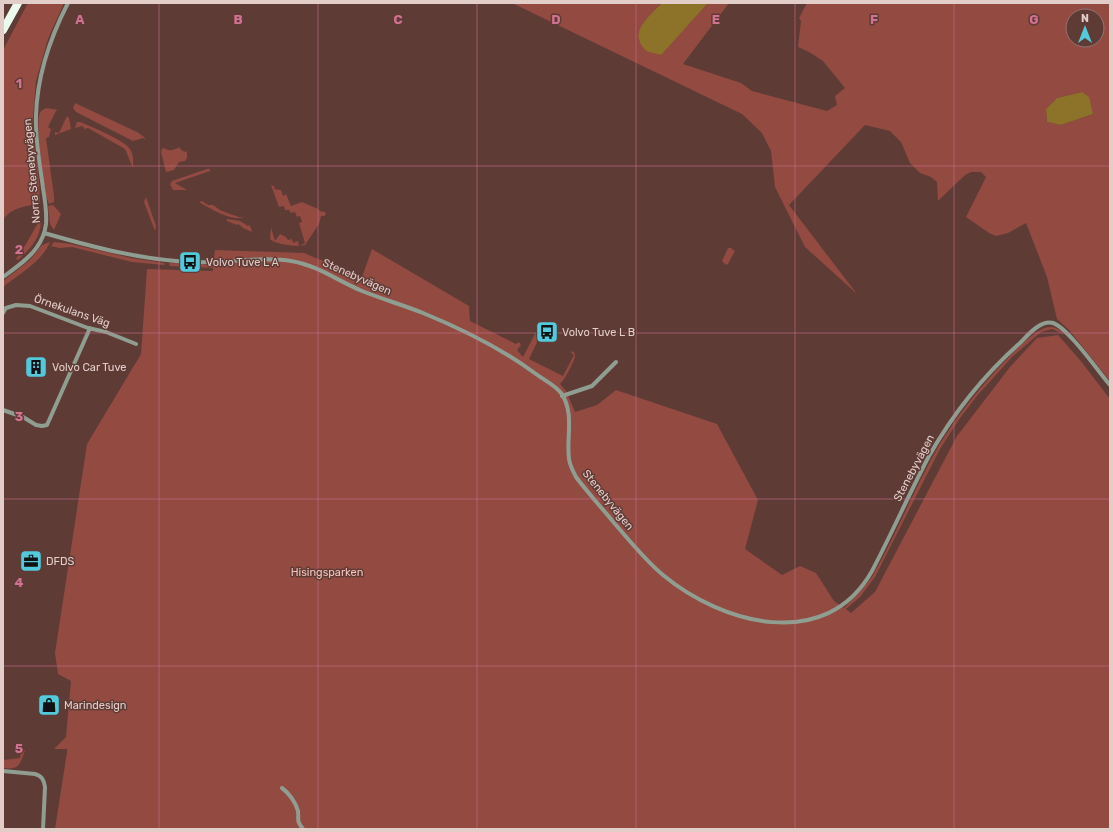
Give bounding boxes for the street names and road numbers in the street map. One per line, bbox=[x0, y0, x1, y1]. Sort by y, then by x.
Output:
street label: Norra Stenebyvägen bbox=[21, 118, 43, 224]
street label: Stenebyvägen bbox=[321, 256, 393, 298]
street label: Örnekulans Väg bbox=[32, 292, 112, 330]
street label: Stenebyvägen bbox=[891, 432, 937, 504]
street label: Stenebyvägen bbox=[580, 467, 636, 533]

